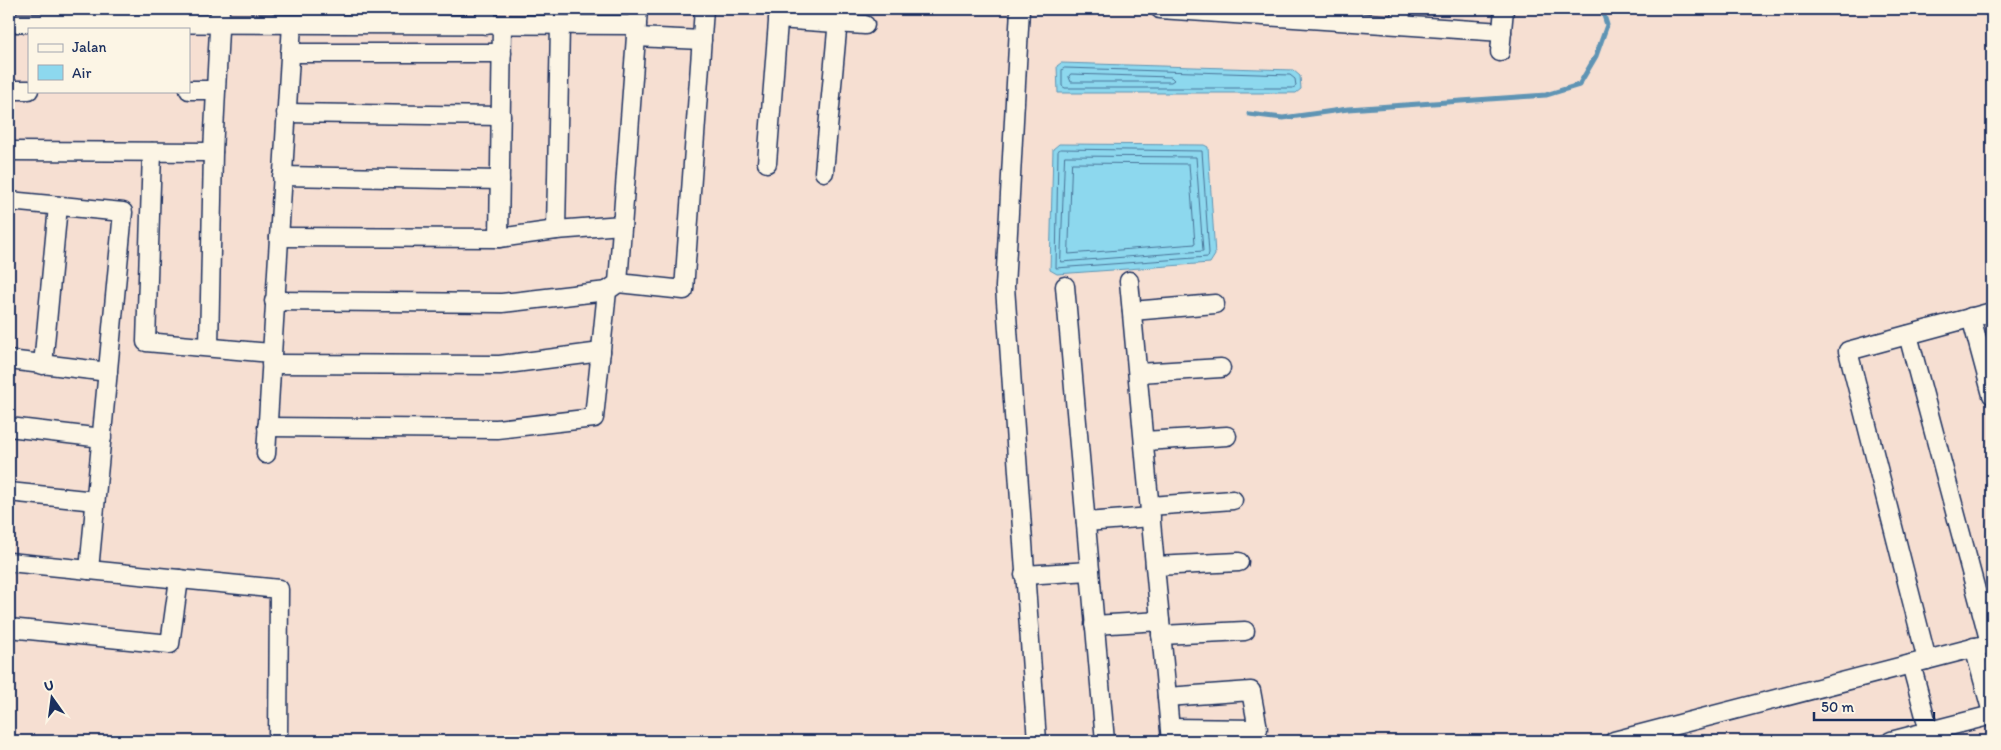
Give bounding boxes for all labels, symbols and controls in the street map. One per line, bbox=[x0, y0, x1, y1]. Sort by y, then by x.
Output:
legend bbox=[28, 28, 190, 92]
text: Jalan bbox=[72, 38, 106, 56]
text: Air bbox=[72, 64, 91, 82]
north arrow bbox=[28, 672, 78, 722]
text: U bbox=[42, 676, 56, 695]
scale bar bbox=[1814, 690, 1934, 722]
text: 50 m bbox=[1821, 698, 1854, 716]

